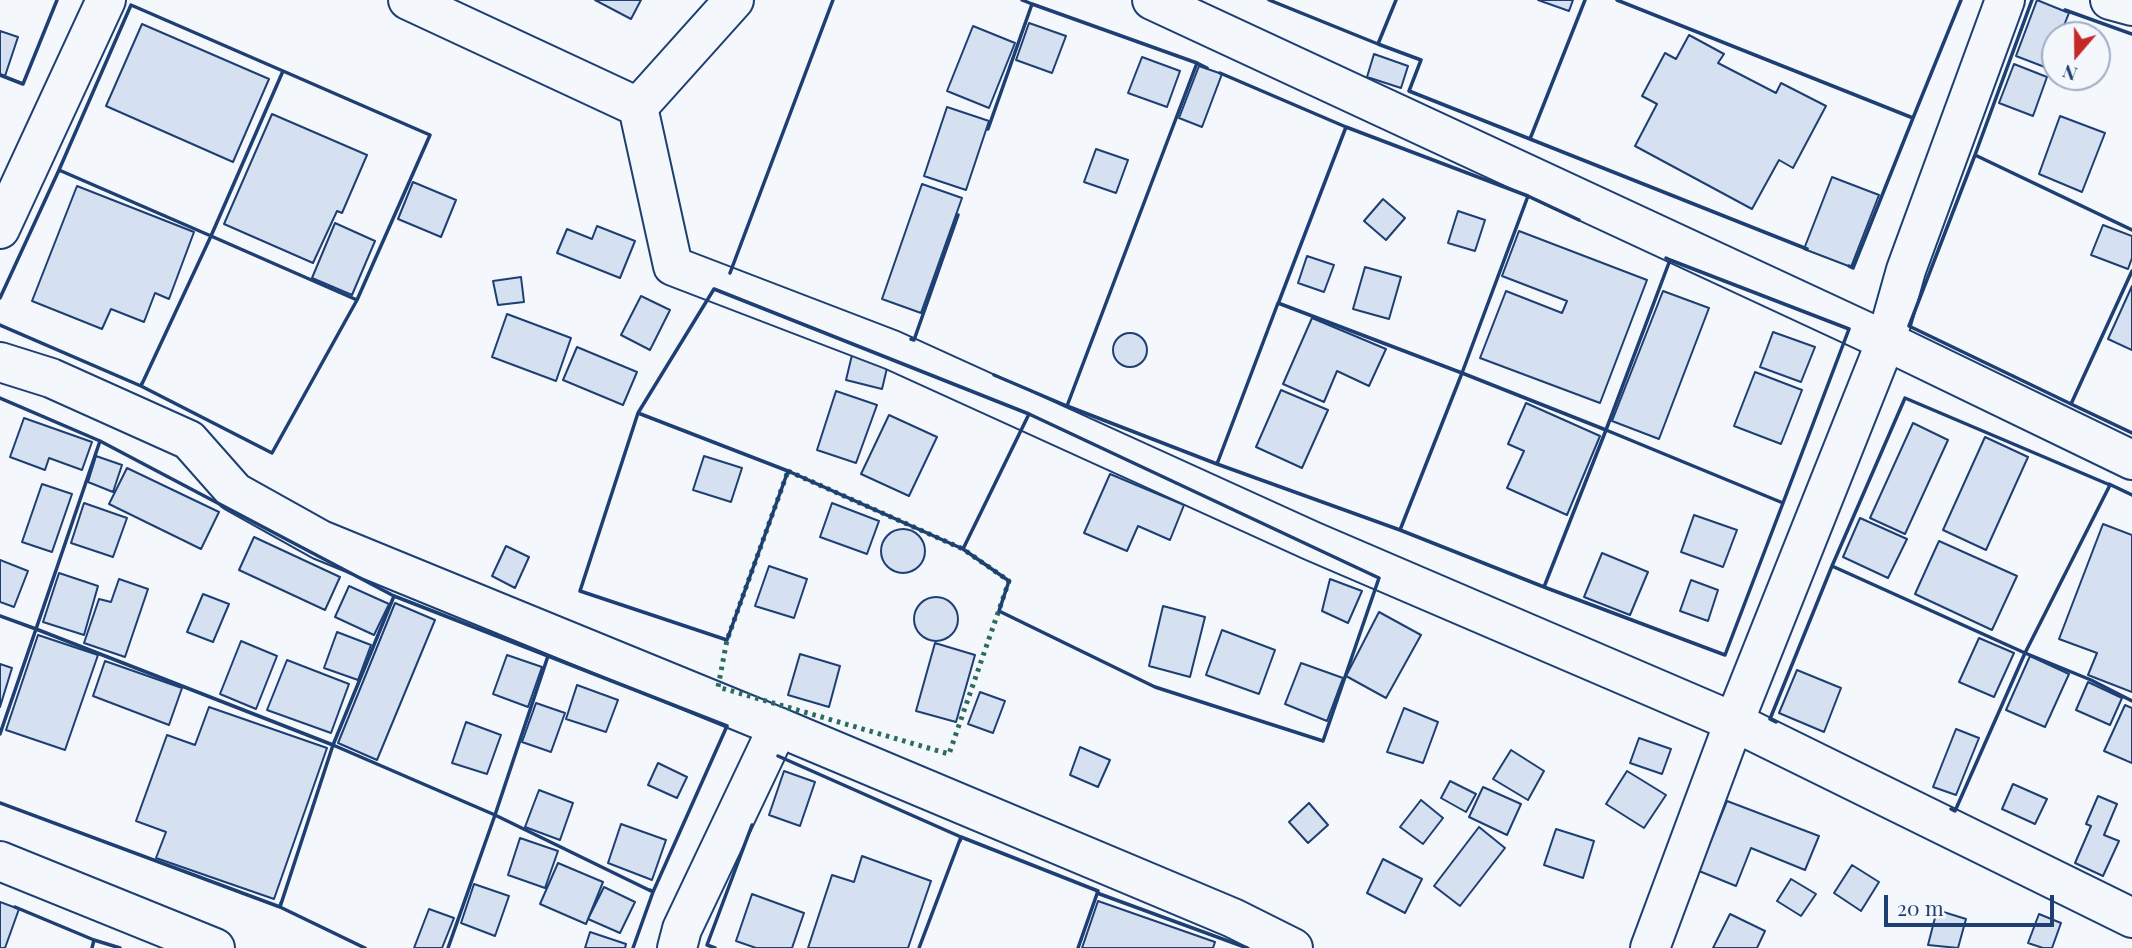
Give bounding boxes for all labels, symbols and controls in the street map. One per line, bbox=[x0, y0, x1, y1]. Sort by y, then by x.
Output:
north arrow bbox=[2041, 21, 2111, 91]
text: N bbox=[2059, 59, 2080, 88]
scale bar bbox=[1887, 881, 2057, 925]
text: 20 m bbox=[1897, 893, 1944, 921]

